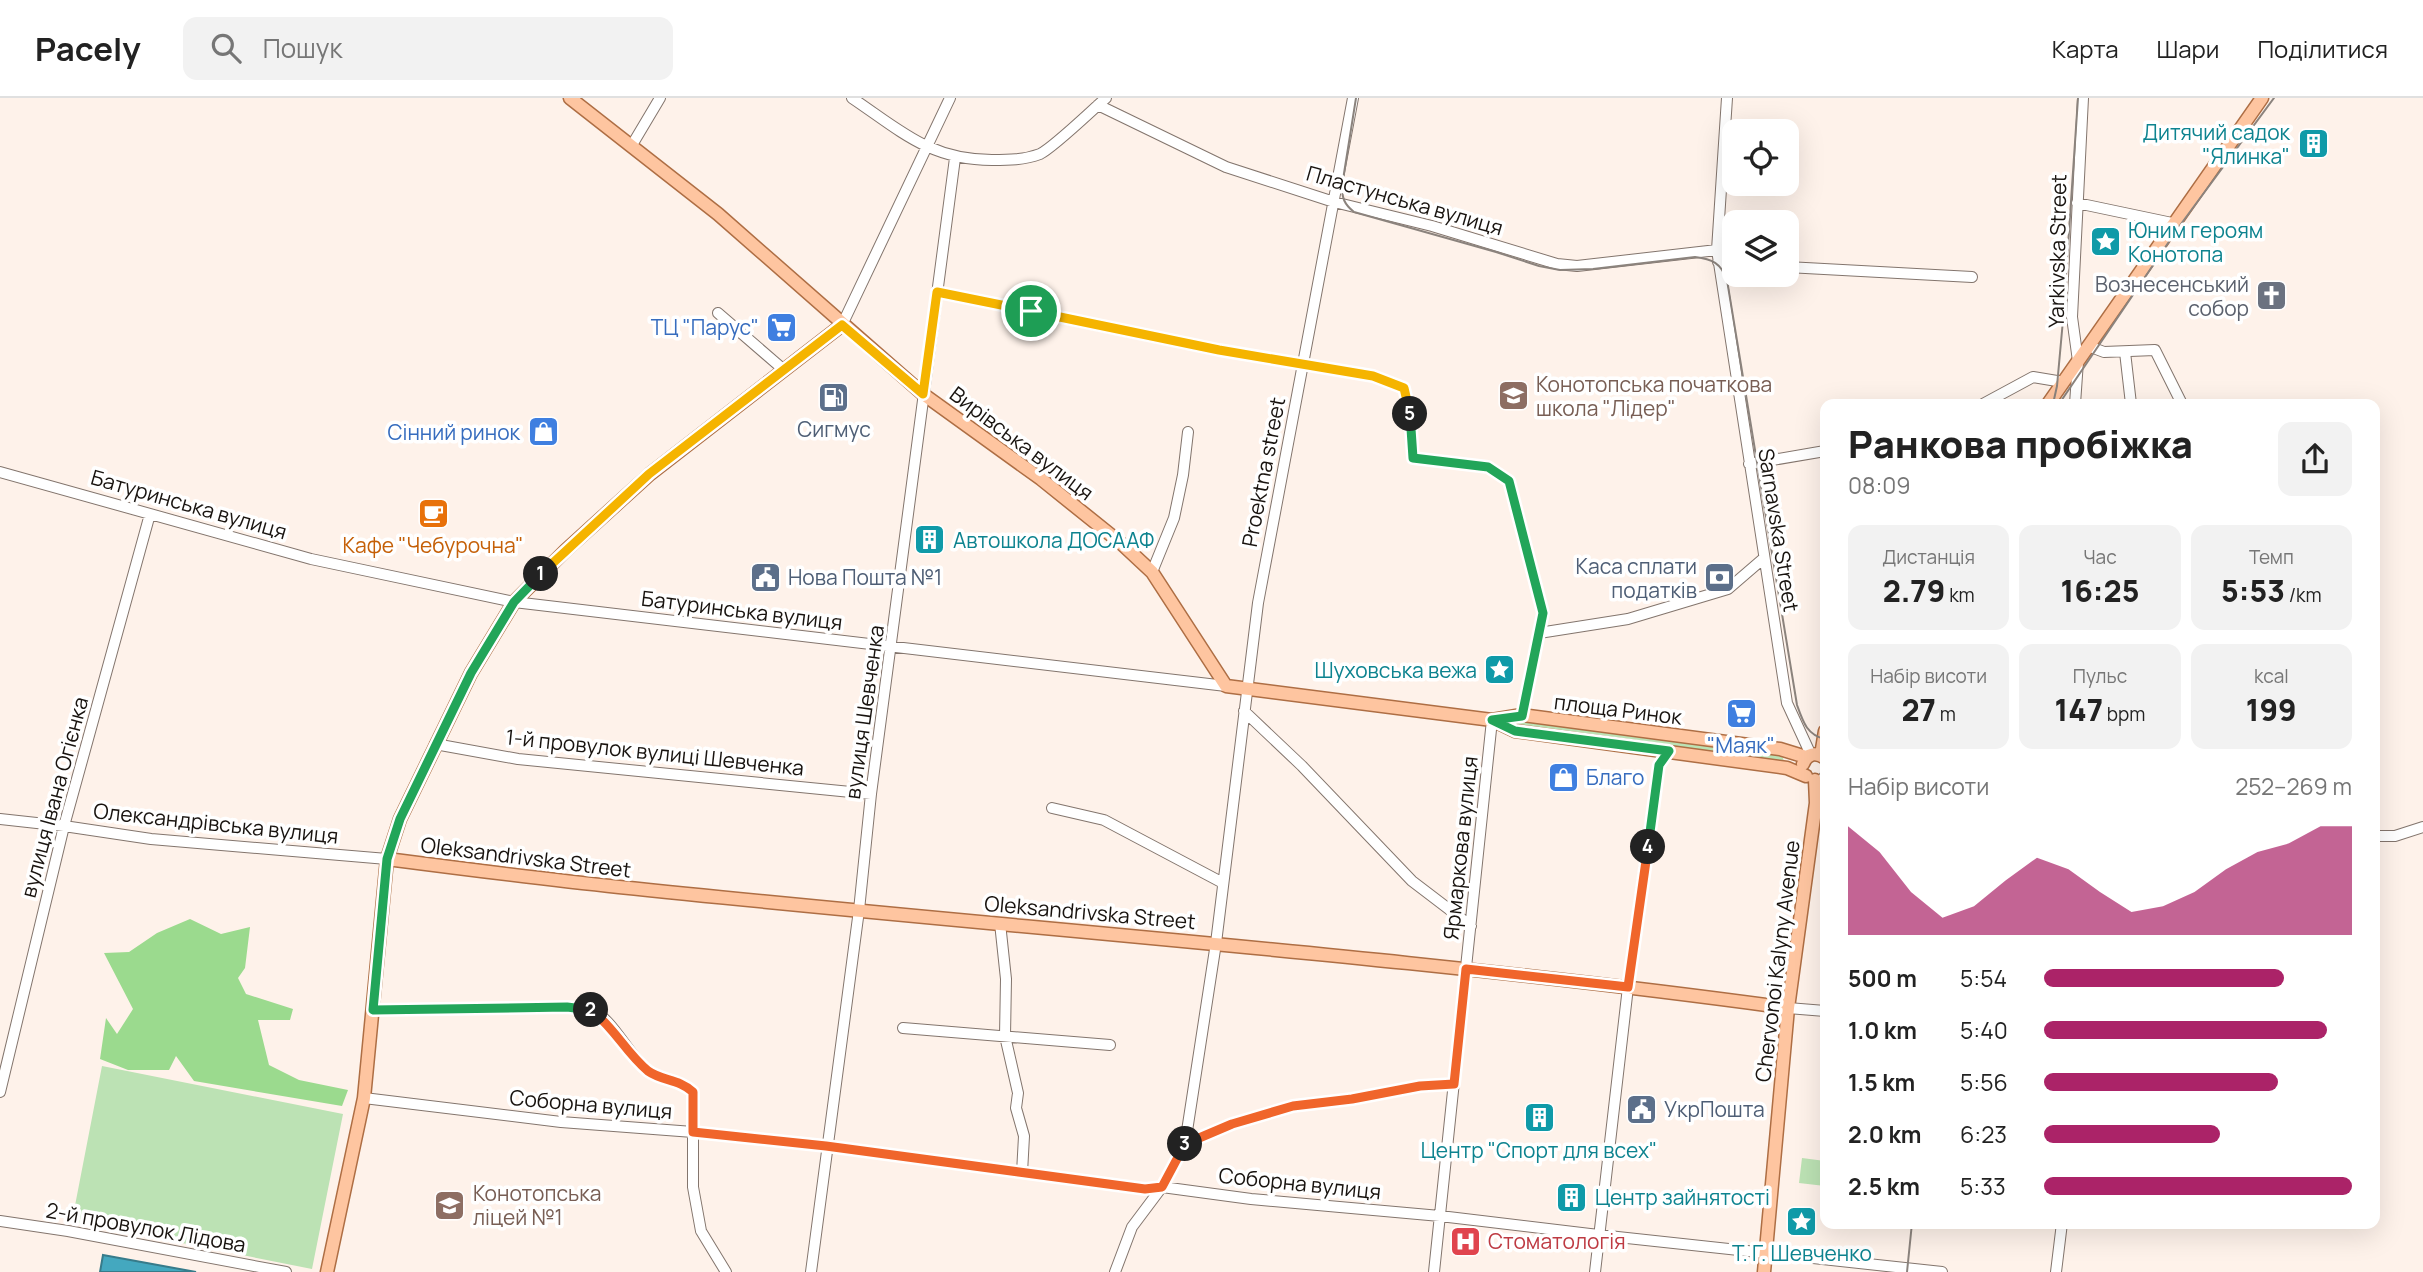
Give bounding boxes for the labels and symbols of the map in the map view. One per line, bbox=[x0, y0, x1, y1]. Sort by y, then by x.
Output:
place label: Дитячий садок "Ялинка" bbox=[2143, 118, 2291, 170]
building icon: Дитячий садок "Ялинка" bbox=[2296, 127, 2330, 161]
street label: Пластунська вулиця bbox=[1303, 159, 1507, 241]
street label: Yarkivska Street bbox=[2042, 174, 2072, 328]
place label: Юним героям Конотопа bbox=[2128, 216, 2263, 268]
place icon: Юним героям Конотопа bbox=[2088, 225, 2122, 259]
place label: Вознесенський собор bbox=[2095, 270, 2249, 322]
church icon: Вознесенський собор bbox=[2255, 279, 2289, 313]
pin bbox=[1001, 281, 1061, 341]
supermarket icon: ТЦ "Парус" bbox=[765, 310, 799, 344]
place label: ТЦ "Парус" bbox=[651, 313, 759, 341]
place label: Конотопська початкова школа "Лідер" bbox=[1536, 370, 1772, 422]
school or university icon: Конотопська початкова школа "Лідер" bbox=[1496, 379, 1530, 413]
fuel station icon: Сигмус bbox=[817, 380, 851, 414]
street label: Вирівська вулиця bbox=[944, 380, 1100, 506]
street label: Proektna street bbox=[1235, 395, 1291, 549]
pin: 5 bbox=[1392, 396, 1428, 432]
shop icon: Сінний ринок bbox=[526, 415, 560, 449]
place label: Сигмус bbox=[797, 415, 871, 443]
place label: Сінний ринок bbox=[388, 418, 521, 446]
street label: Sarnavska Street bbox=[1752, 446, 1806, 614]
street label: Батуринська вулиця bbox=[88, 463, 290, 545]
cafe icon: Кафе "Чебурочна" bbox=[416, 496, 450, 530]
building icon: Автошкола ДОСААФ bbox=[913, 523, 947, 557]
place label: Автошкола ДОСААФ bbox=[953, 526, 1154, 554]
place label: Кафе "Чебурочна" bbox=[343, 531, 523, 559]
place label: Каса сплати податків bbox=[1576, 552, 1697, 604]
pin: 1 bbox=[524, 556, 558, 592]
public building icon: Нова Пошта №1 bbox=[748, 560, 782, 594]
bank icon: Каса сплати податків bbox=[1703, 561, 1737, 595]
place label: Нова Пошта №1 bbox=[788, 563, 942, 591]
street label: Батуринська вулиця bbox=[640, 584, 844, 636]
street label: вулиця Шевченка bbox=[838, 623, 890, 801]
place icon: Шуховська вежа bbox=[1483, 653, 1517, 687]
place label: Шуховська вежа bbox=[1314, 656, 1477, 684]
street label: площа Ринок bbox=[1553, 687, 1684, 731]
street label: вулиця Івана Огієнка bbox=[14, 694, 94, 900]
supermarket icon: "Маяк" bbox=[1724, 696, 1758, 730]
street label: 1-й провулок вулиці Шевченка bbox=[504, 722, 806, 782]
place label: "Маяк" bbox=[1707, 731, 1775, 759]
street label: Ярмаркова вулиця bbox=[1436, 755, 1484, 941]
shop icon: Благо bbox=[1546, 760, 1580, 794]
place label: Благо bbox=[1586, 763, 1644, 791]
street label: Олександрівська вулиця bbox=[92, 796, 340, 850]
street label: Oleksandrivska Street bbox=[419, 830, 633, 884]
pin: 4 bbox=[1630, 830, 1666, 864]
street label: Chervonoi Kalyny Avenue bbox=[1748, 839, 1806, 1083]
street label: Oleksandrivska Street bbox=[983, 889, 1197, 935]
pin: 2 bbox=[574, 992, 608, 1028]
street label: Соборна вулиця bbox=[508, 1083, 674, 1125]
public building icon: УкрПошта bbox=[1624, 1092, 1658, 1126]
place label: УкрПошта bbox=[1664, 1095, 1765, 1123]
building icon: Центр "Спорт для всех" bbox=[1522, 1101, 1556, 1135]
pin: 3 bbox=[1168, 1126, 1202, 1162]
place label: Центр "Спорт для всех" bbox=[1421, 1136, 1657, 1164]
street label: Соборна вулиця bbox=[1217, 1161, 1383, 1205]
place label: Конотопська ліцей №1 bbox=[473, 1179, 601, 1231]
building icon: Центр зайнятості bbox=[1555, 1180, 1589, 1214]
place label: Центр зайнятості bbox=[1595, 1183, 1770, 1211]
school or university icon: Конотопська ліцей №1 bbox=[433, 1188, 467, 1222]
street label: 2-й провулок Лідова bbox=[44, 1196, 248, 1258]
place icon: Т. Г. Шевченко bbox=[1785, 1204, 1819, 1238]
hospital icon: Стоматологія bbox=[1448, 1224, 1482, 1258]
place label: Стоматологія bbox=[1488, 1227, 1626, 1255]
place label: Т. Г. Шевченко bbox=[1732, 1239, 1872, 1267]

